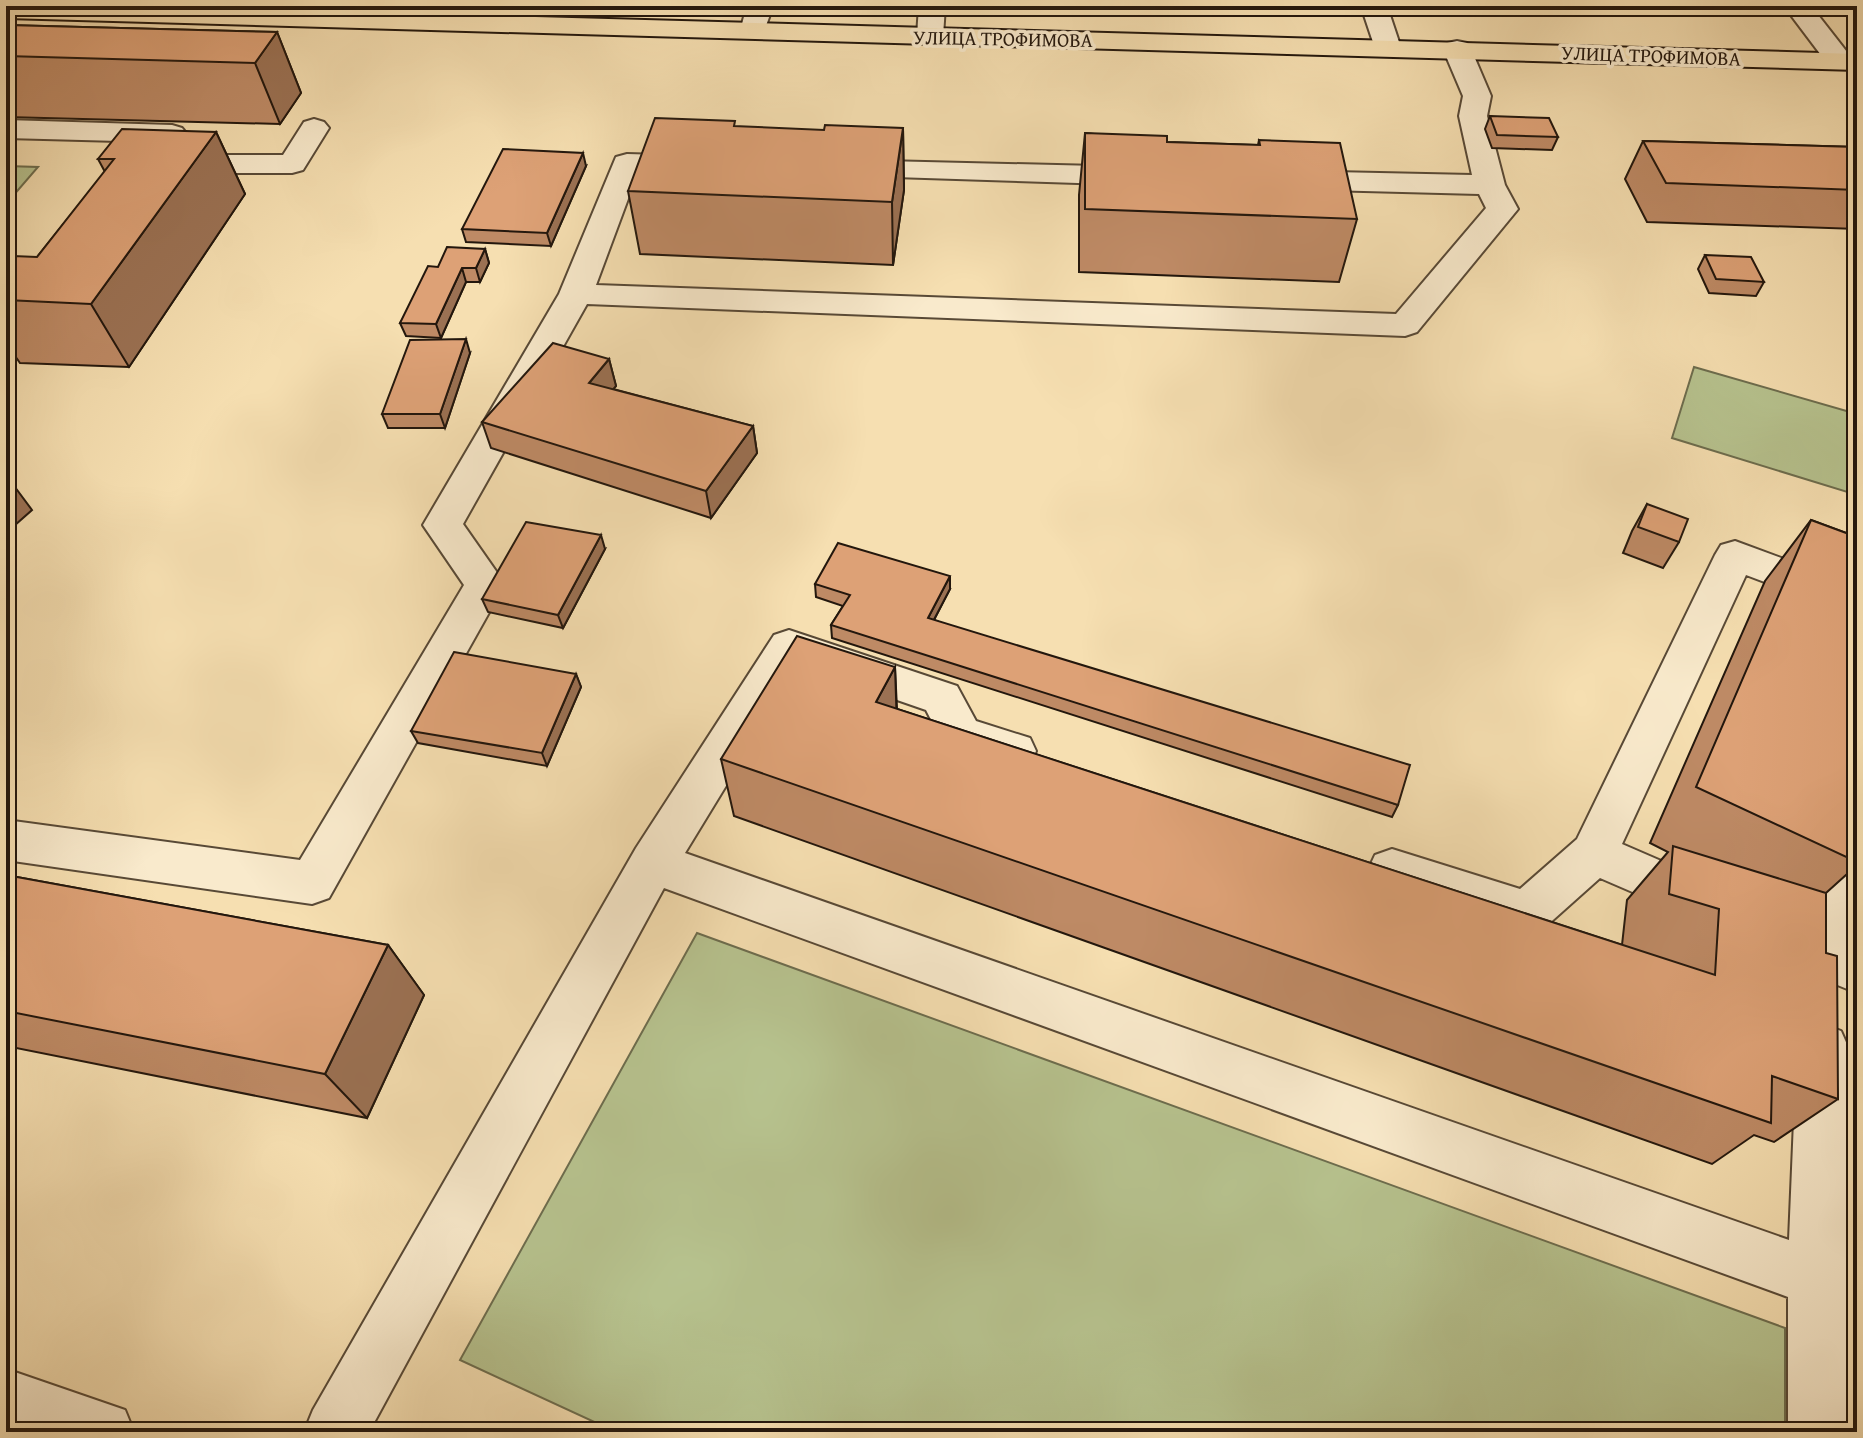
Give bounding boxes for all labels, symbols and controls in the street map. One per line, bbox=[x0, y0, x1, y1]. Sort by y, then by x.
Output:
street label: УЛИЦА ТРОФИМОВА bbox=[913, 22, 1093, 54]
street label: УЛИЦА ТРОФИМОВА bbox=[1561, 37, 1741, 73]

